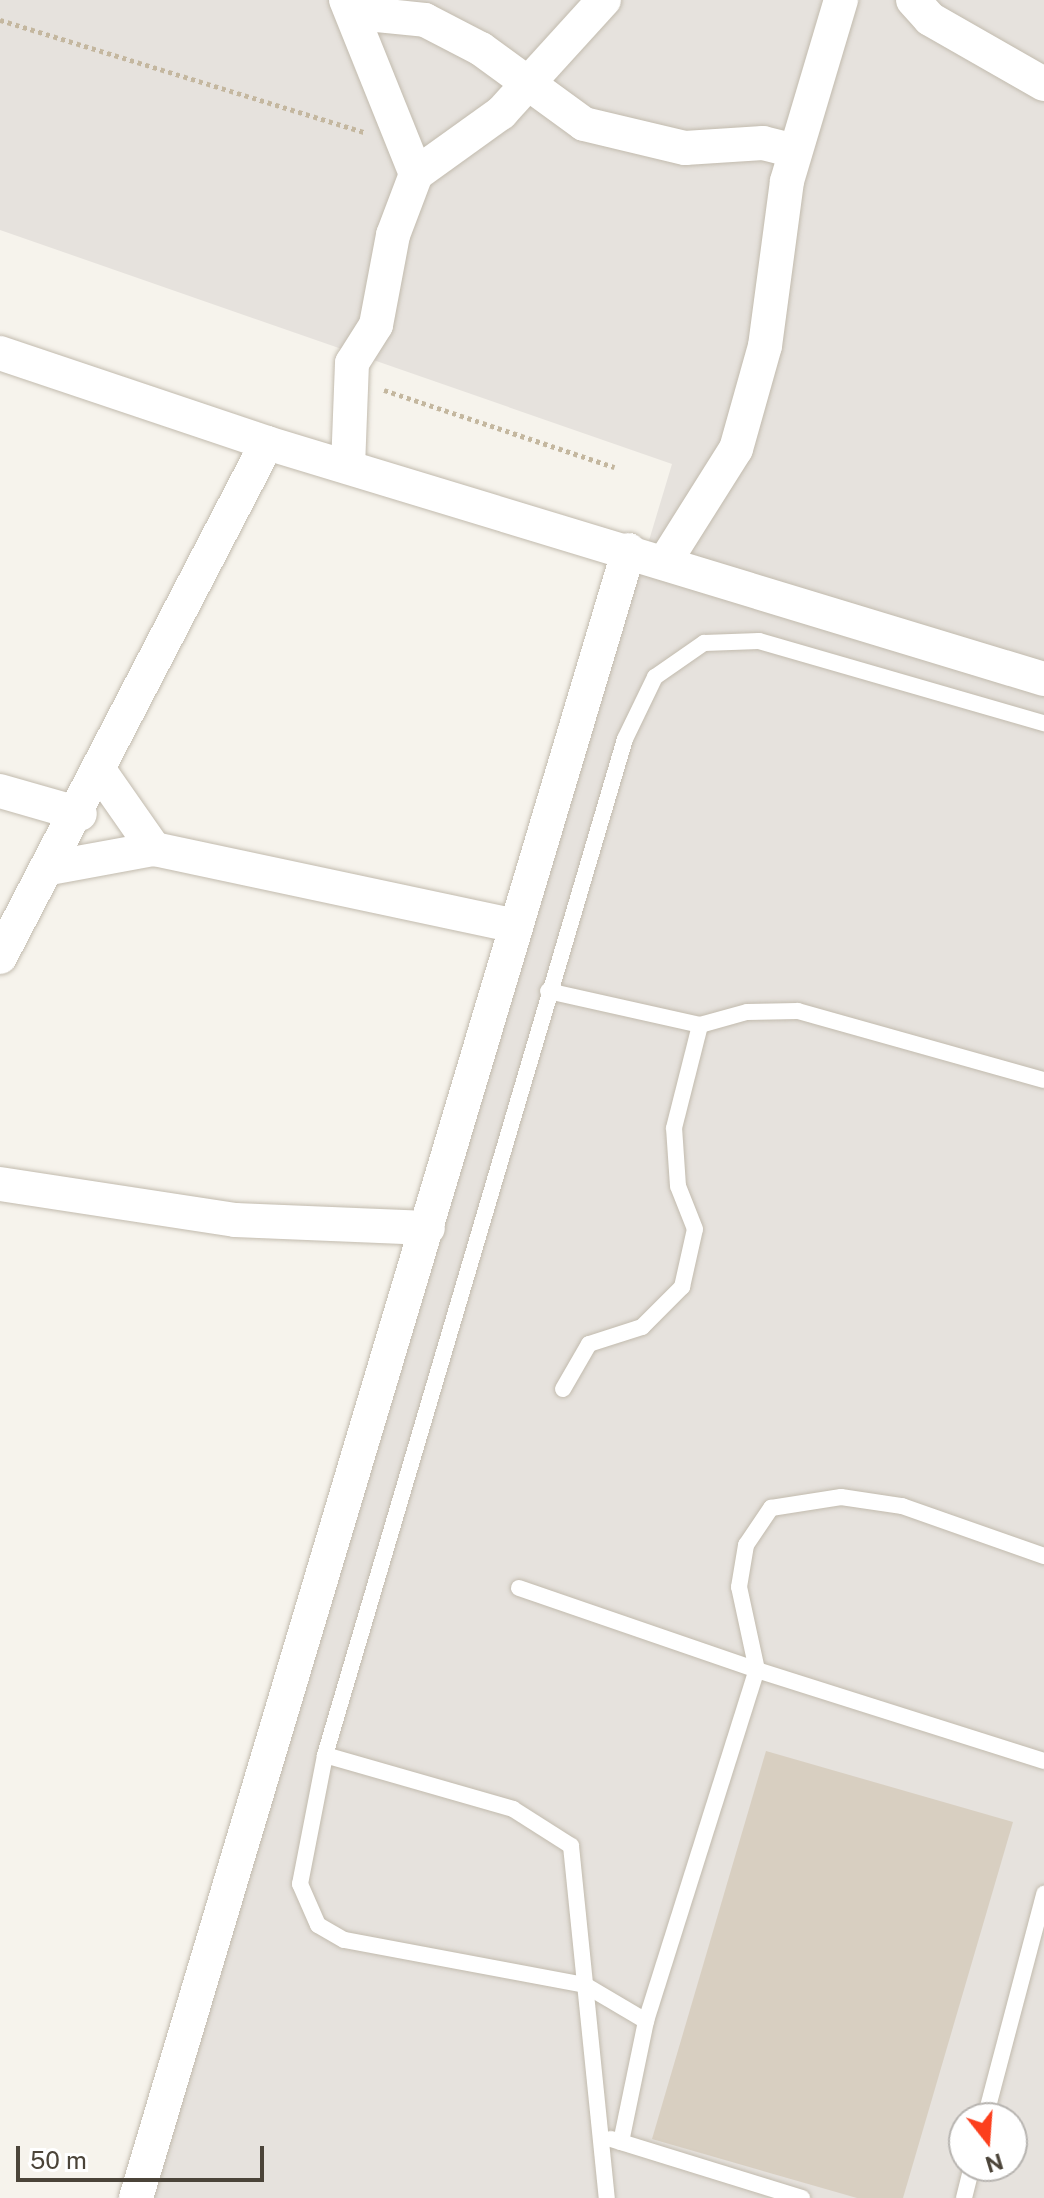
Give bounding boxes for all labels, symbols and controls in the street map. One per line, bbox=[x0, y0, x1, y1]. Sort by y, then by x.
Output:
north arrow bbox=[948, 2102, 1028, 2182]
scale bar bbox=[20, 2130, 268, 2180]
text: 50 m bbox=[30, 2146, 87, 2174]
text: N bbox=[982, 2148, 1006, 2178]

